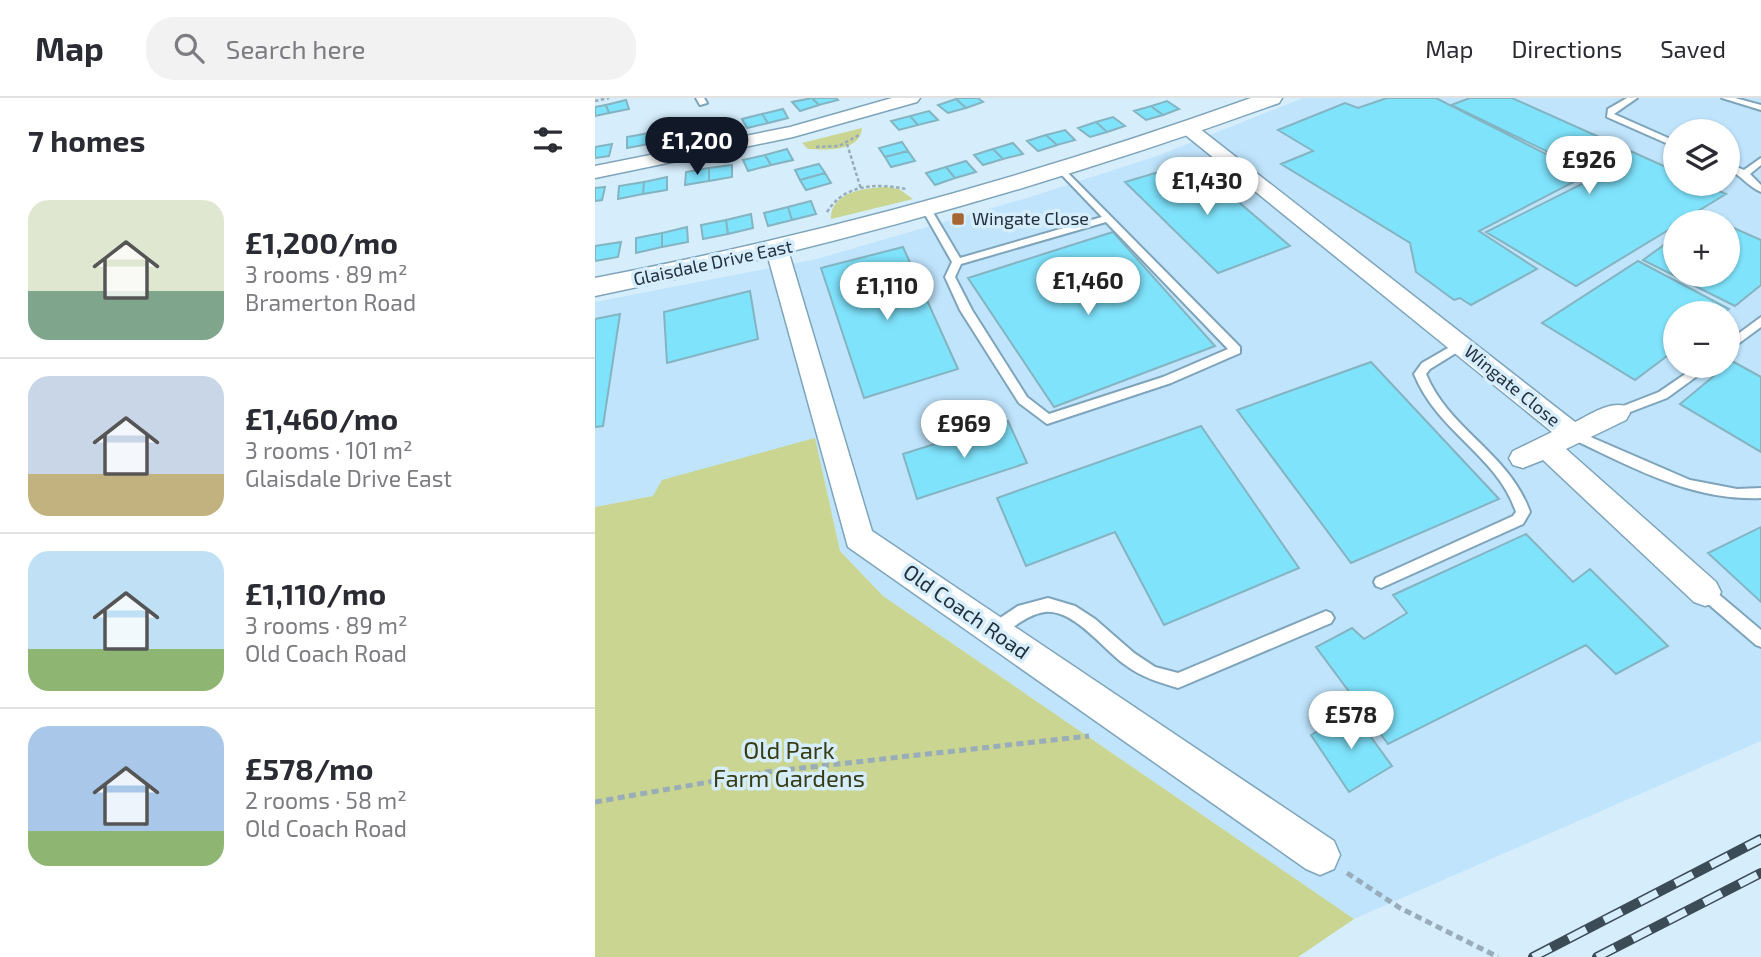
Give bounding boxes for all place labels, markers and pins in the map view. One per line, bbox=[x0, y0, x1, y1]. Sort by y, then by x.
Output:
pin: £1,200 bbox=[640, 118, 754, 177]
pin: £926 bbox=[1548, 136, 1630, 196]
pin: £1,430 bbox=[1150, 158, 1264, 217]
place label: Wingate Close bbox=[972, 207, 1089, 229]
marker: Wingate Close bbox=[950, 211, 966, 227]
pin: £1,460 bbox=[1031, 258, 1145, 317]
pin: £1,110 bbox=[830, 262, 944, 322]
pin: £969 bbox=[923, 400, 1005, 460]
pin: £578 bbox=[1310, 692, 1392, 751]

